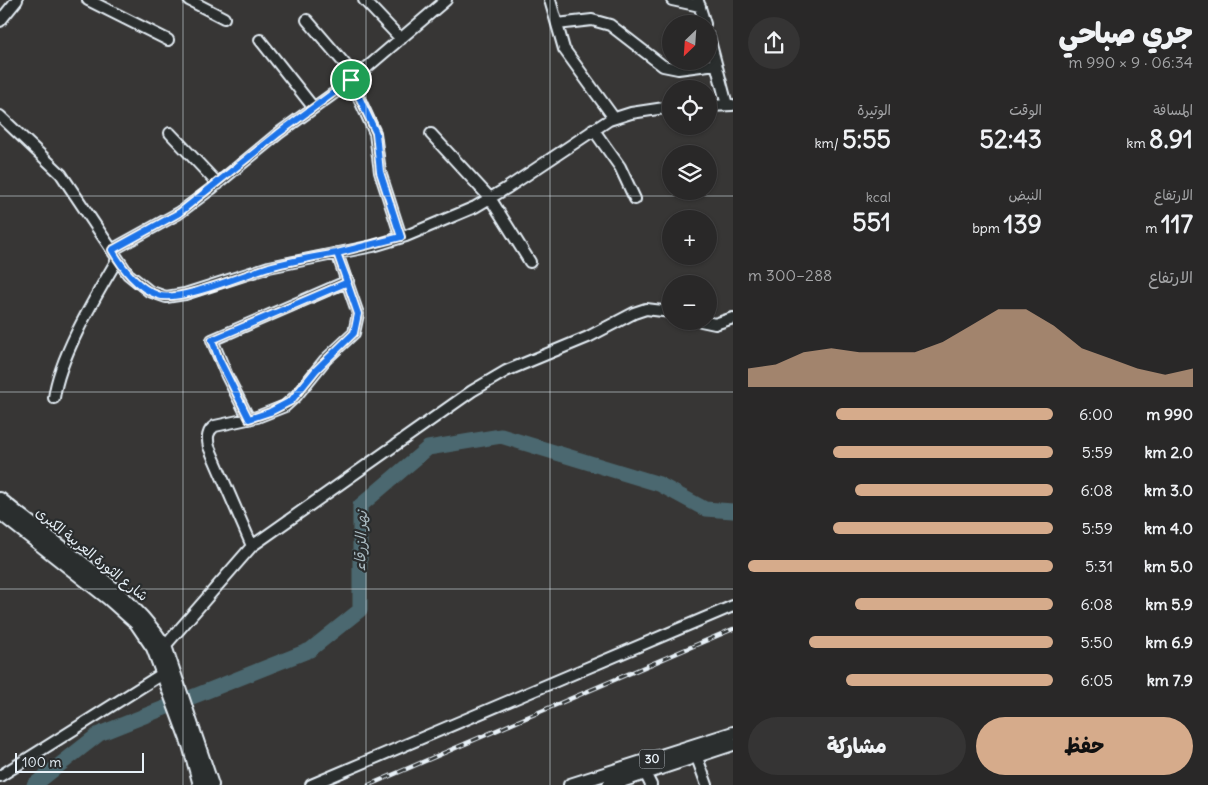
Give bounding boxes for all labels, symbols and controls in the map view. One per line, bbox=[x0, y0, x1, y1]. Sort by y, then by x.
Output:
north arrow bbox=[662, 15, 718, 70]
map controls bbox=[662, 15, 717, 330]
text: جري صباحي bbox=[1059, 15, 1193, 51]
button: share bbox=[748, 17, 800, 69]
text: 06:34 · 9 × 990 m bbox=[1068, 52, 1193, 72]
pin bbox=[330, 59, 372, 101]
icon: arrive bbox=[337, 66, 365, 94]
button: locate bbox=[662, 80, 717, 135]
text: الوتيرة bbox=[857, 101, 891, 119]
text: الوقت bbox=[1009, 101, 1042, 119]
text: المسافة bbox=[1153, 101, 1193, 119]
text: 5:55 bbox=[842, 123, 891, 155]
text: 52:43 bbox=[980, 123, 1042, 155]
text: 8.91 bbox=[1149, 123, 1193, 155]
text: /km bbox=[814, 134, 842, 152]
text: km bbox=[1126, 134, 1149, 152]
button: layers bbox=[662, 145, 717, 200]
text: النبض bbox=[1009, 186, 1042, 204]
text: الارتفاع bbox=[1154, 186, 1193, 204]
text: kcal bbox=[866, 188, 891, 206]
text: 551 bbox=[852, 206, 891, 238]
text: 139 bbox=[1003, 208, 1042, 240]
text: 117 bbox=[1161, 208, 1193, 240]
button: + bbox=[662, 210, 717, 265]
text: bpm bbox=[972, 219, 1003, 237]
text: m bbox=[1145, 219, 1161, 237]
text: 288–300 m bbox=[748, 265, 832, 285]
text: الارتفاع bbox=[1148, 267, 1193, 287]
button: − bbox=[662, 275, 717, 330]
text: 6:00 bbox=[1079, 404, 1113, 424]
text: 990 m bbox=[1146, 404, 1193, 424]
text: 5:59 bbox=[1082, 442, 1113, 462]
text: 2.0 km bbox=[1144, 442, 1193, 462]
text: 6:08 bbox=[1080, 480, 1113, 500]
text: 3.0 km bbox=[1144, 480, 1193, 500]
street label: شارع الثورة العربية الكبرى bbox=[32, 503, 152, 606]
water label: نهر الزرقاء bbox=[350, 509, 371, 571]
text: 5:59 bbox=[1082, 518, 1113, 538]
text: 4.0 km bbox=[1144, 518, 1193, 538]
text: 5:31 bbox=[1085, 556, 1113, 576]
text: 5.0 km bbox=[1144, 556, 1193, 576]
text: 6:08 bbox=[1080, 594, 1113, 614]
text: 5.9 km bbox=[1145, 594, 1193, 614]
text: 5:50 bbox=[1080, 632, 1113, 652]
text: 6.9 km bbox=[1145, 632, 1193, 652]
text: 6:05 bbox=[1080, 670, 1113, 690]
text: 7.9 km bbox=[1147, 670, 1193, 690]
button: مشاركة bbox=[748, 717, 966, 775]
button: حفظ bbox=[976, 717, 1193, 775]
scale bar bbox=[15, 750, 144, 773]
road number: 30 bbox=[640, 750, 664, 769]
text: 100 m bbox=[22, 753, 62, 771]

